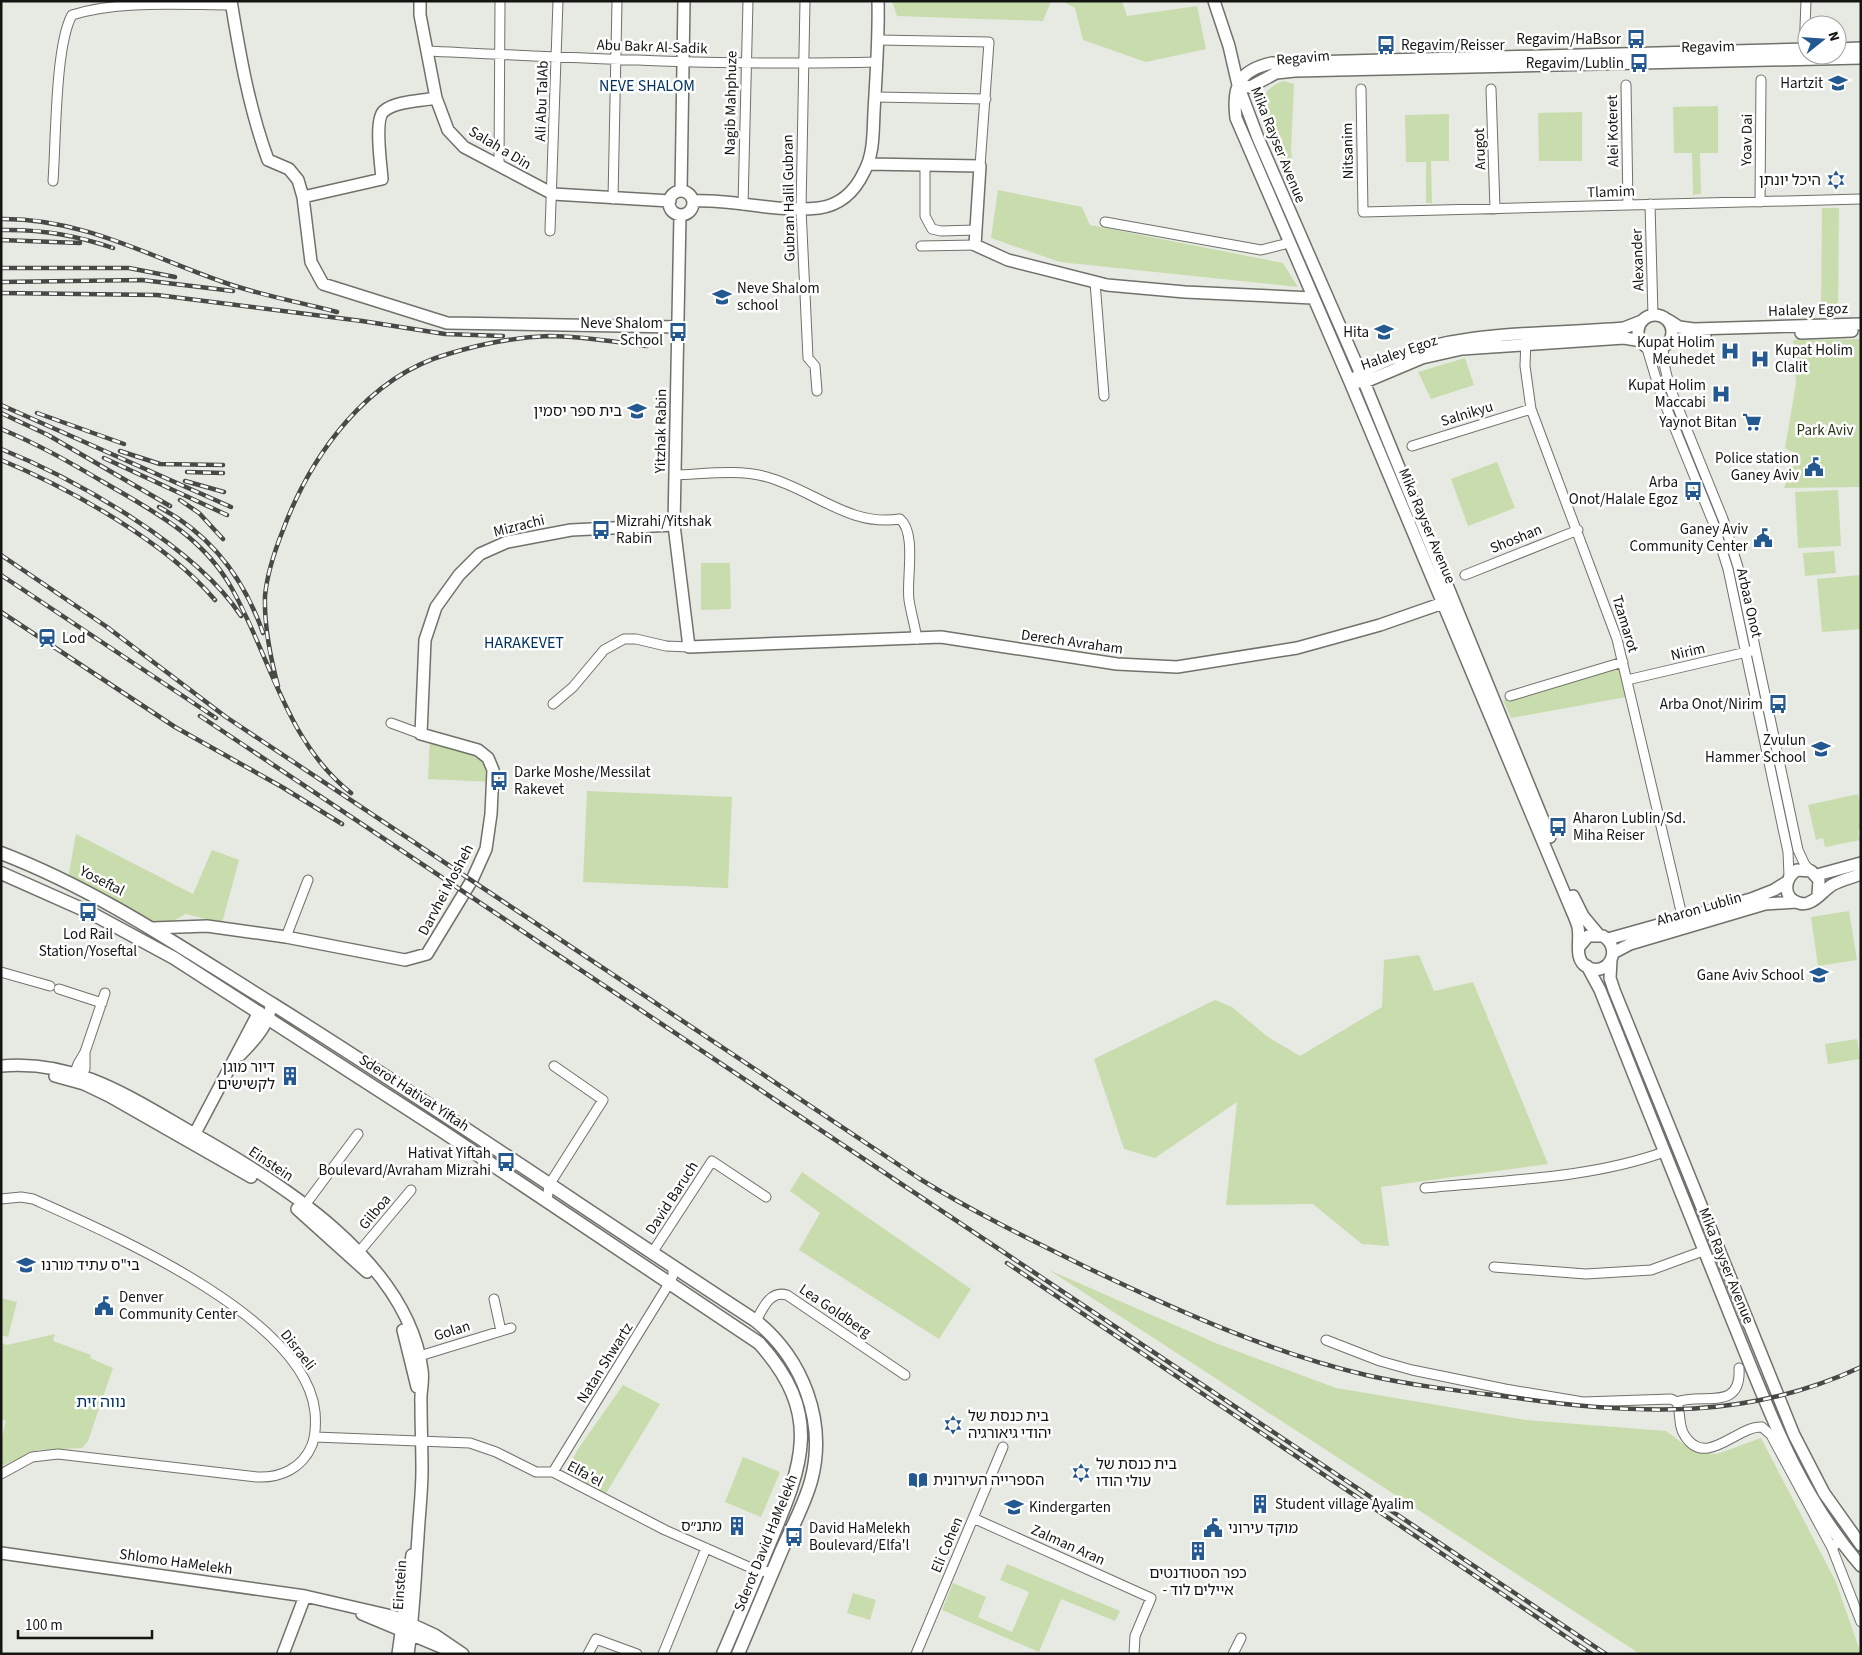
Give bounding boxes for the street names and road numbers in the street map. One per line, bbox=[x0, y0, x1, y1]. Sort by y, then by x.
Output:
street label: Abu Bakr Al-Sadik bbox=[596, 35, 708, 59]
street label: Regavim bbox=[1681, 36, 1735, 58]
street label: Regavim bbox=[1275, 45, 1331, 71]
street label: Nagib Mahphuze bbox=[720, 50, 742, 156]
street label: Ali Abu TalAb bbox=[530, 60, 554, 142]
street label: Mika Rayser Avenue bbox=[1245, 84, 1311, 206]
street label: Alei Koteret bbox=[1602, 95, 1624, 167]
street label: Yoav Dai bbox=[1736, 114, 1758, 167]
street label: Salah a Din bbox=[465, 121, 535, 175]
street label: Nitsanim bbox=[1337, 123, 1359, 179]
street label: Arugot bbox=[1469, 128, 1491, 170]
street label: Gubran Halil Gubran bbox=[777, 134, 801, 262]
street label: Tlamim bbox=[1587, 181, 1635, 203]
street label: Alexander bbox=[1626, 228, 1650, 292]
street label: Halaley Egoz bbox=[1768, 298, 1848, 322]
street label: Halaley Egoz bbox=[1358, 330, 1440, 376]
street label: Yitzhak Rabin bbox=[650, 388, 672, 475]
street label: Salnikyu bbox=[1438, 396, 1496, 432]
street label: Mika Rayser Avenue bbox=[1393, 465, 1461, 587]
street label: Mizrachi bbox=[491, 510, 547, 542]
street label: Shoshan bbox=[1487, 519, 1545, 559]
street label: Arbaa Onot bbox=[1731, 566, 1767, 640]
street label: Tzamarot bbox=[1606, 593, 1644, 655]
street label: Derech Avraham bbox=[1020, 624, 1124, 660]
street label: Nirim bbox=[1669, 638, 1707, 666]
street label: Darvhei Mosheh bbox=[413, 841, 479, 939]
street label: Yoseftal bbox=[75, 860, 128, 901]
street label: Aharon Lublin bbox=[1654, 887, 1744, 931]
street label: Sderot Hativat Yiftah bbox=[355, 1049, 473, 1137]
street label: Einstein bbox=[244, 1141, 298, 1187]
street label: David Baruch bbox=[640, 1157, 704, 1239]
street label: Gilboa bbox=[354, 1190, 396, 1234]
street label: Mika Rayser Avenue bbox=[1693, 1205, 1759, 1327]
street label: Lea Goldberg bbox=[795, 1279, 876, 1343]
street label: Golan bbox=[431, 1316, 473, 1346]
street label: Natan Shwartz bbox=[572, 1319, 638, 1407]
street label: Disraeli bbox=[275, 1325, 321, 1375]
street label: Elfa'el bbox=[563, 1456, 607, 1492]
street label: Sderot David HaMelekh bbox=[729, 1471, 803, 1615]
street label: Eli Cohen bbox=[926, 1514, 968, 1576]
street label: Zalman Aran bbox=[1028, 1519, 1108, 1571]
street label: Shlomo HaMelekh bbox=[118, 1544, 234, 1580]
street label: Einstein bbox=[388, 1559, 412, 1611]

